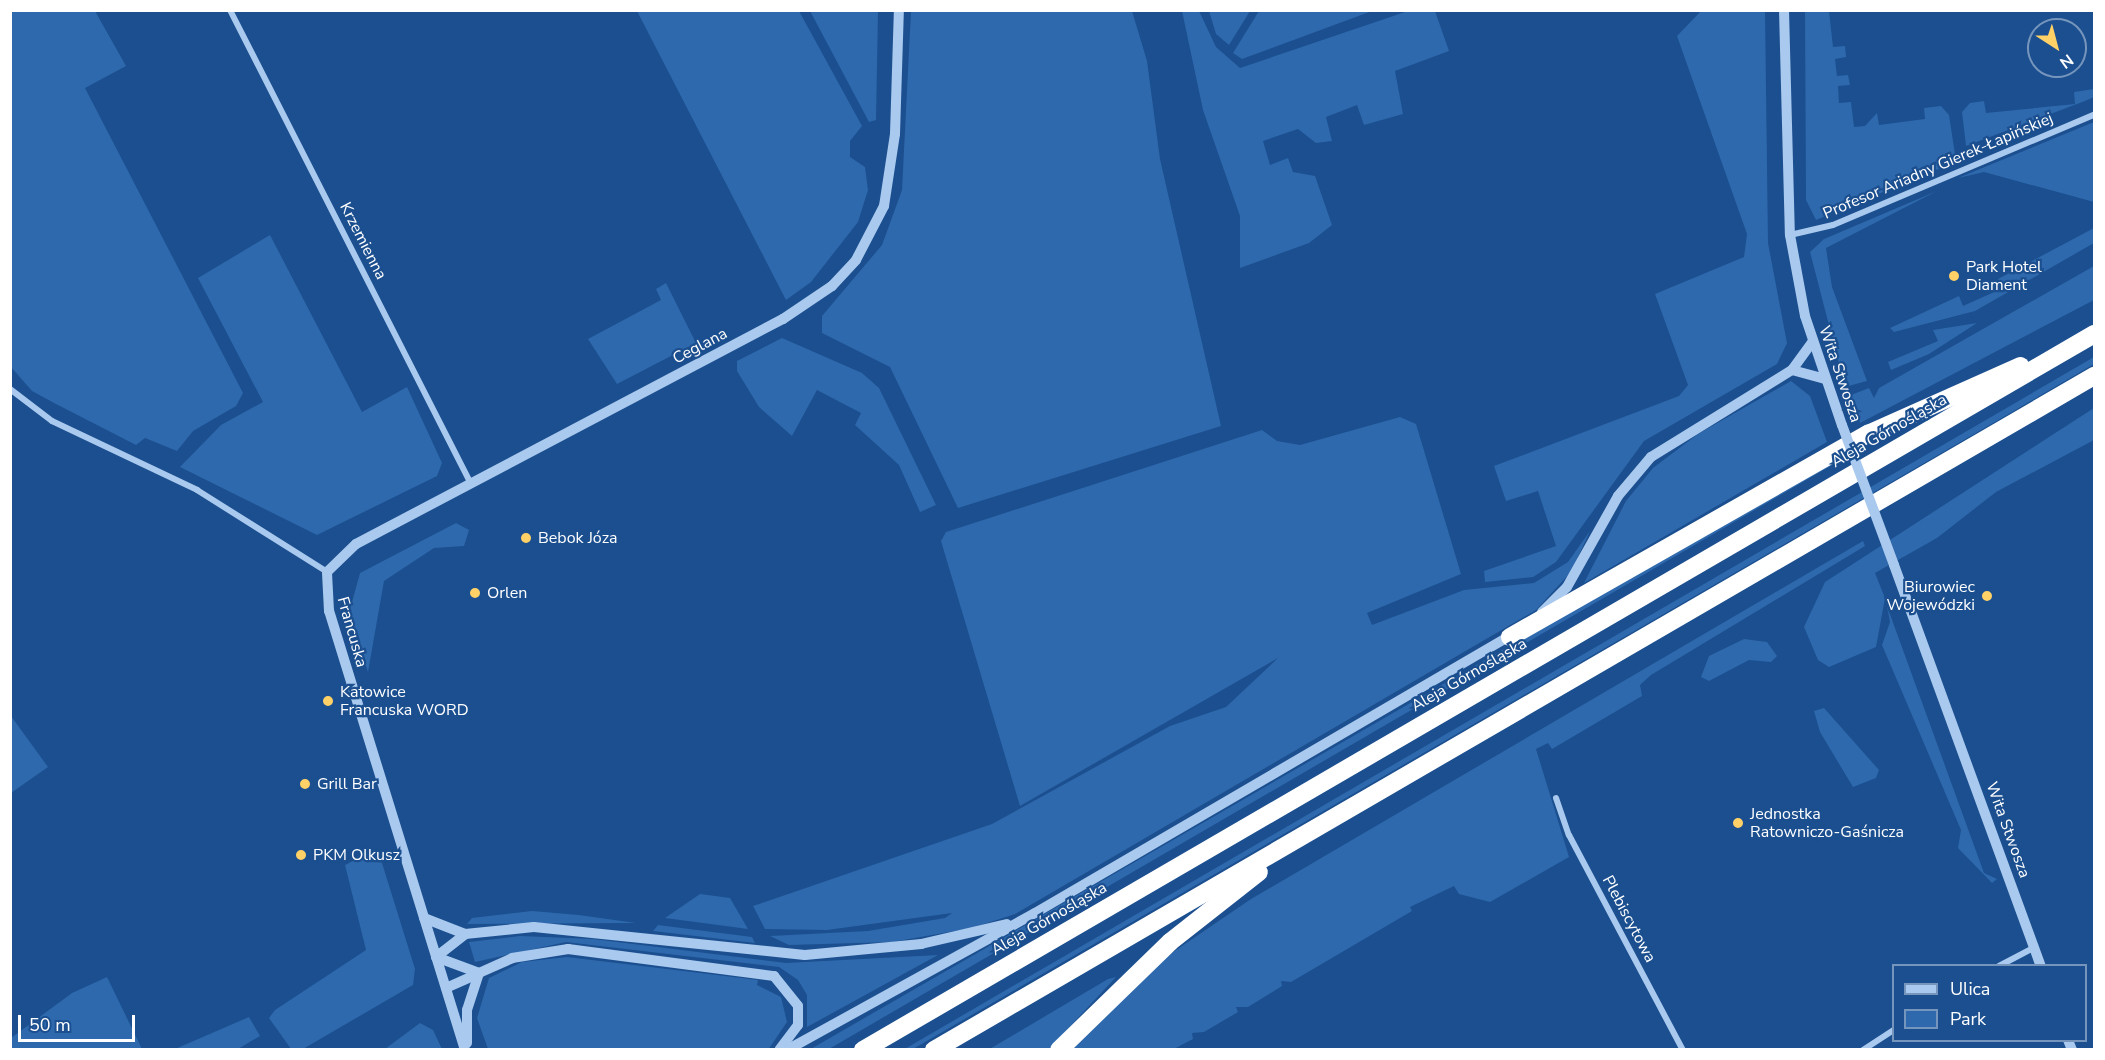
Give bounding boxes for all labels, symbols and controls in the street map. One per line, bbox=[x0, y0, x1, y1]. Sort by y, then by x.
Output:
north arrow bbox=[2027, 18, 2087, 78]
text: N bbox=[2055, 49, 2078, 73]
street label: Profesor Ariadny Gierek-Łapińskiej bbox=[1820, 109, 2056, 223]
street label: Krzemienna bbox=[335, 199, 391, 283]
place label: Park Hotel Diament bbox=[1966, 257, 2042, 295]
marker: Park Hotel Diament bbox=[1947, 269, 1961, 283]
street label: Wita Stwosza bbox=[1815, 323, 1865, 425]
street label: Ceglana bbox=[669, 324, 731, 368]
street label: Aleja Górnośląska bbox=[1828, 390, 1950, 472]
place label: Bebok Józa bbox=[538, 528, 617, 548]
marker: Bebok Józa bbox=[519, 531, 533, 545]
place label: Biurowiec Wojewódzki bbox=[1887, 577, 1975, 615]
place label: Orlen bbox=[487, 583, 527, 603]
marker: Orlen bbox=[468, 586, 482, 600]
marker: Biurowiec Wojewódzki bbox=[1980, 589, 1994, 603]
street label: Francuska bbox=[333, 595, 371, 669]
street label: Aleja Górnośląska bbox=[1408, 634, 1530, 716]
place label: Katowice Francuska WORD bbox=[340, 682, 469, 720]
marker: Katowice Francuska WORD bbox=[321, 694, 335, 708]
place label: Grill Bar bbox=[317, 774, 377, 794]
marker: Grill Bar bbox=[298, 777, 312, 791]
street label: Wita Stwosza bbox=[1982, 779, 2034, 881]
place label: Jednostka Ratowniczo-Gaśnicza bbox=[1750, 804, 1904, 842]
marker: Jednostka Ratowniczo-Gaśnicza bbox=[1731, 816, 1745, 830]
place label: PKM Olkusz bbox=[313, 845, 400, 865]
marker: PKM Olkusz bbox=[294, 848, 308, 862]
street label: Plebiscytowa bbox=[1598, 872, 1660, 966]
street label: Aleja Górnośląska bbox=[988, 878, 1110, 960]
legend bbox=[1892, 964, 2087, 1042]
text: Ulica bbox=[1950, 977, 1990, 1001]
scale bar bbox=[21, 1003, 138, 1041]
text: Park bbox=[1950, 1007, 1986, 1031]
text: 50 m bbox=[29, 1013, 71, 1037]

